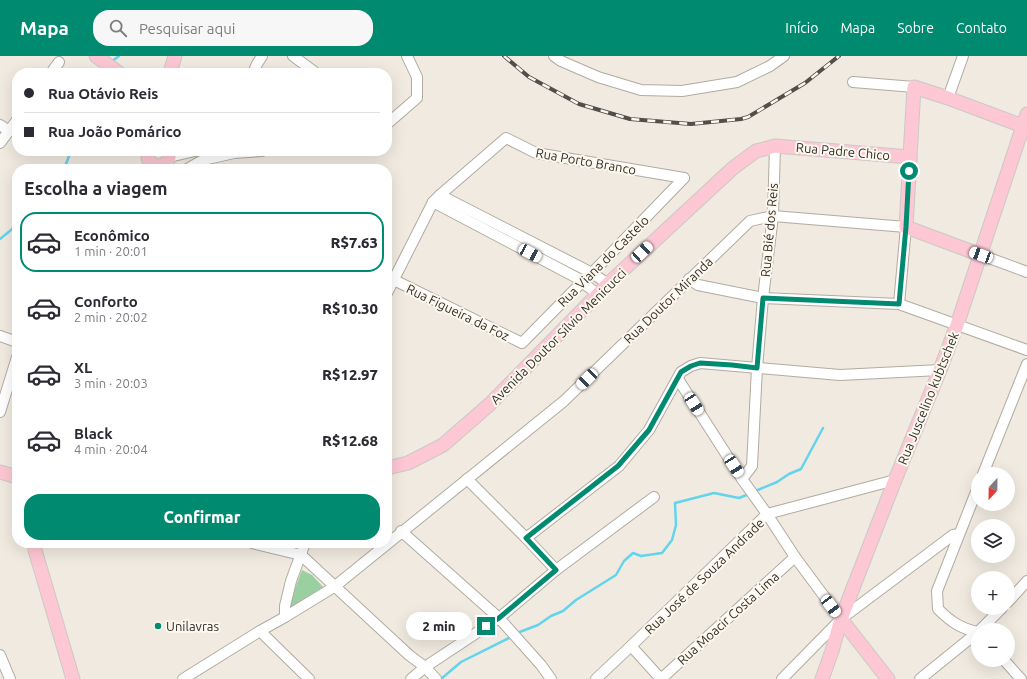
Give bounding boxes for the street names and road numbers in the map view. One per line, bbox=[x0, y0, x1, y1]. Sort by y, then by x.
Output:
street label: Rua Padre Chico bbox=[795, 140, 891, 162]
street label: Rua Porto Branco bbox=[535, 145, 637, 177]
street label: Rua Bié dos Reis bbox=[758, 182, 780, 278]
street label: Rua Viana do Castelo bbox=[555, 213, 651, 309]
street label: Rua Doutor Miranda bbox=[621, 254, 715, 346]
street label: Avenida Doutor Sílvio Menicucci bbox=[487, 265, 629, 407]
street label: Rua Figueira da Foz bbox=[404, 281, 512, 343]
street label: Rua Juscelino kubtschek bbox=[895, 329, 961, 466]
street label: Rua José de Souza Andrade bbox=[642, 515, 766, 637]
street label: Rua Moacir Costa Lima bbox=[674, 569, 782, 667]

